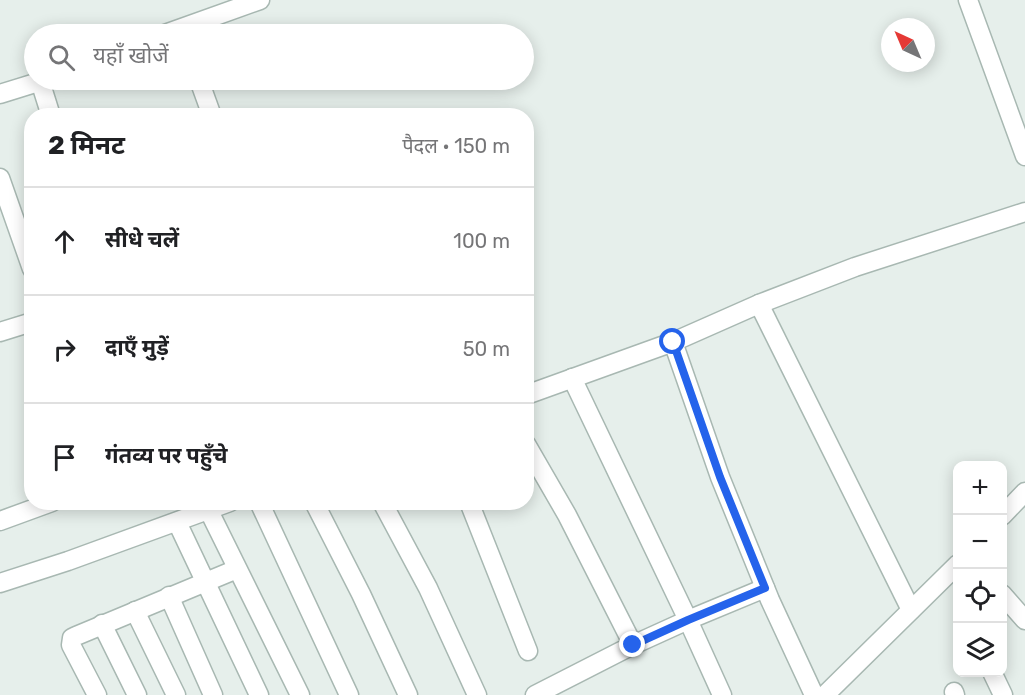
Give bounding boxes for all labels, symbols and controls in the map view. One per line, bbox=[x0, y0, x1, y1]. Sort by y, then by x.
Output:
north arrow bbox=[881, 18, 935, 72]
search box bbox=[24, 24, 534, 90]
icon: search bbox=[45, 41, 78, 74]
text: यहाँ खोजें bbox=[93, 42, 169, 69]
text: 2 मिनट bbox=[48, 130, 125, 161]
text: पैदल · 150 m bbox=[402, 134, 510, 158]
icon: ahead bbox=[48, 225, 81, 258]
text: सीधे चलें bbox=[105, 226, 179, 253]
text: 100 m bbox=[453, 229, 510, 253]
route start bbox=[659, 328, 685, 354]
icon: right bbox=[48, 333, 81, 366]
text: दाएँ मुड़ें bbox=[105, 334, 169, 361]
text: 50 m bbox=[463, 337, 510, 361]
icon: arrive bbox=[48, 441, 81, 474]
text: गंतव्य पर पहुँचे bbox=[105, 442, 227, 469]
map controls bbox=[953, 461, 1007, 677]
button: + bbox=[953, 461, 1007, 515]
button: − bbox=[953, 515, 1007, 569]
button: locate bbox=[953, 569, 1007, 623]
button: layers bbox=[953, 623, 1007, 677]
route end bbox=[619, 631, 645, 657]

